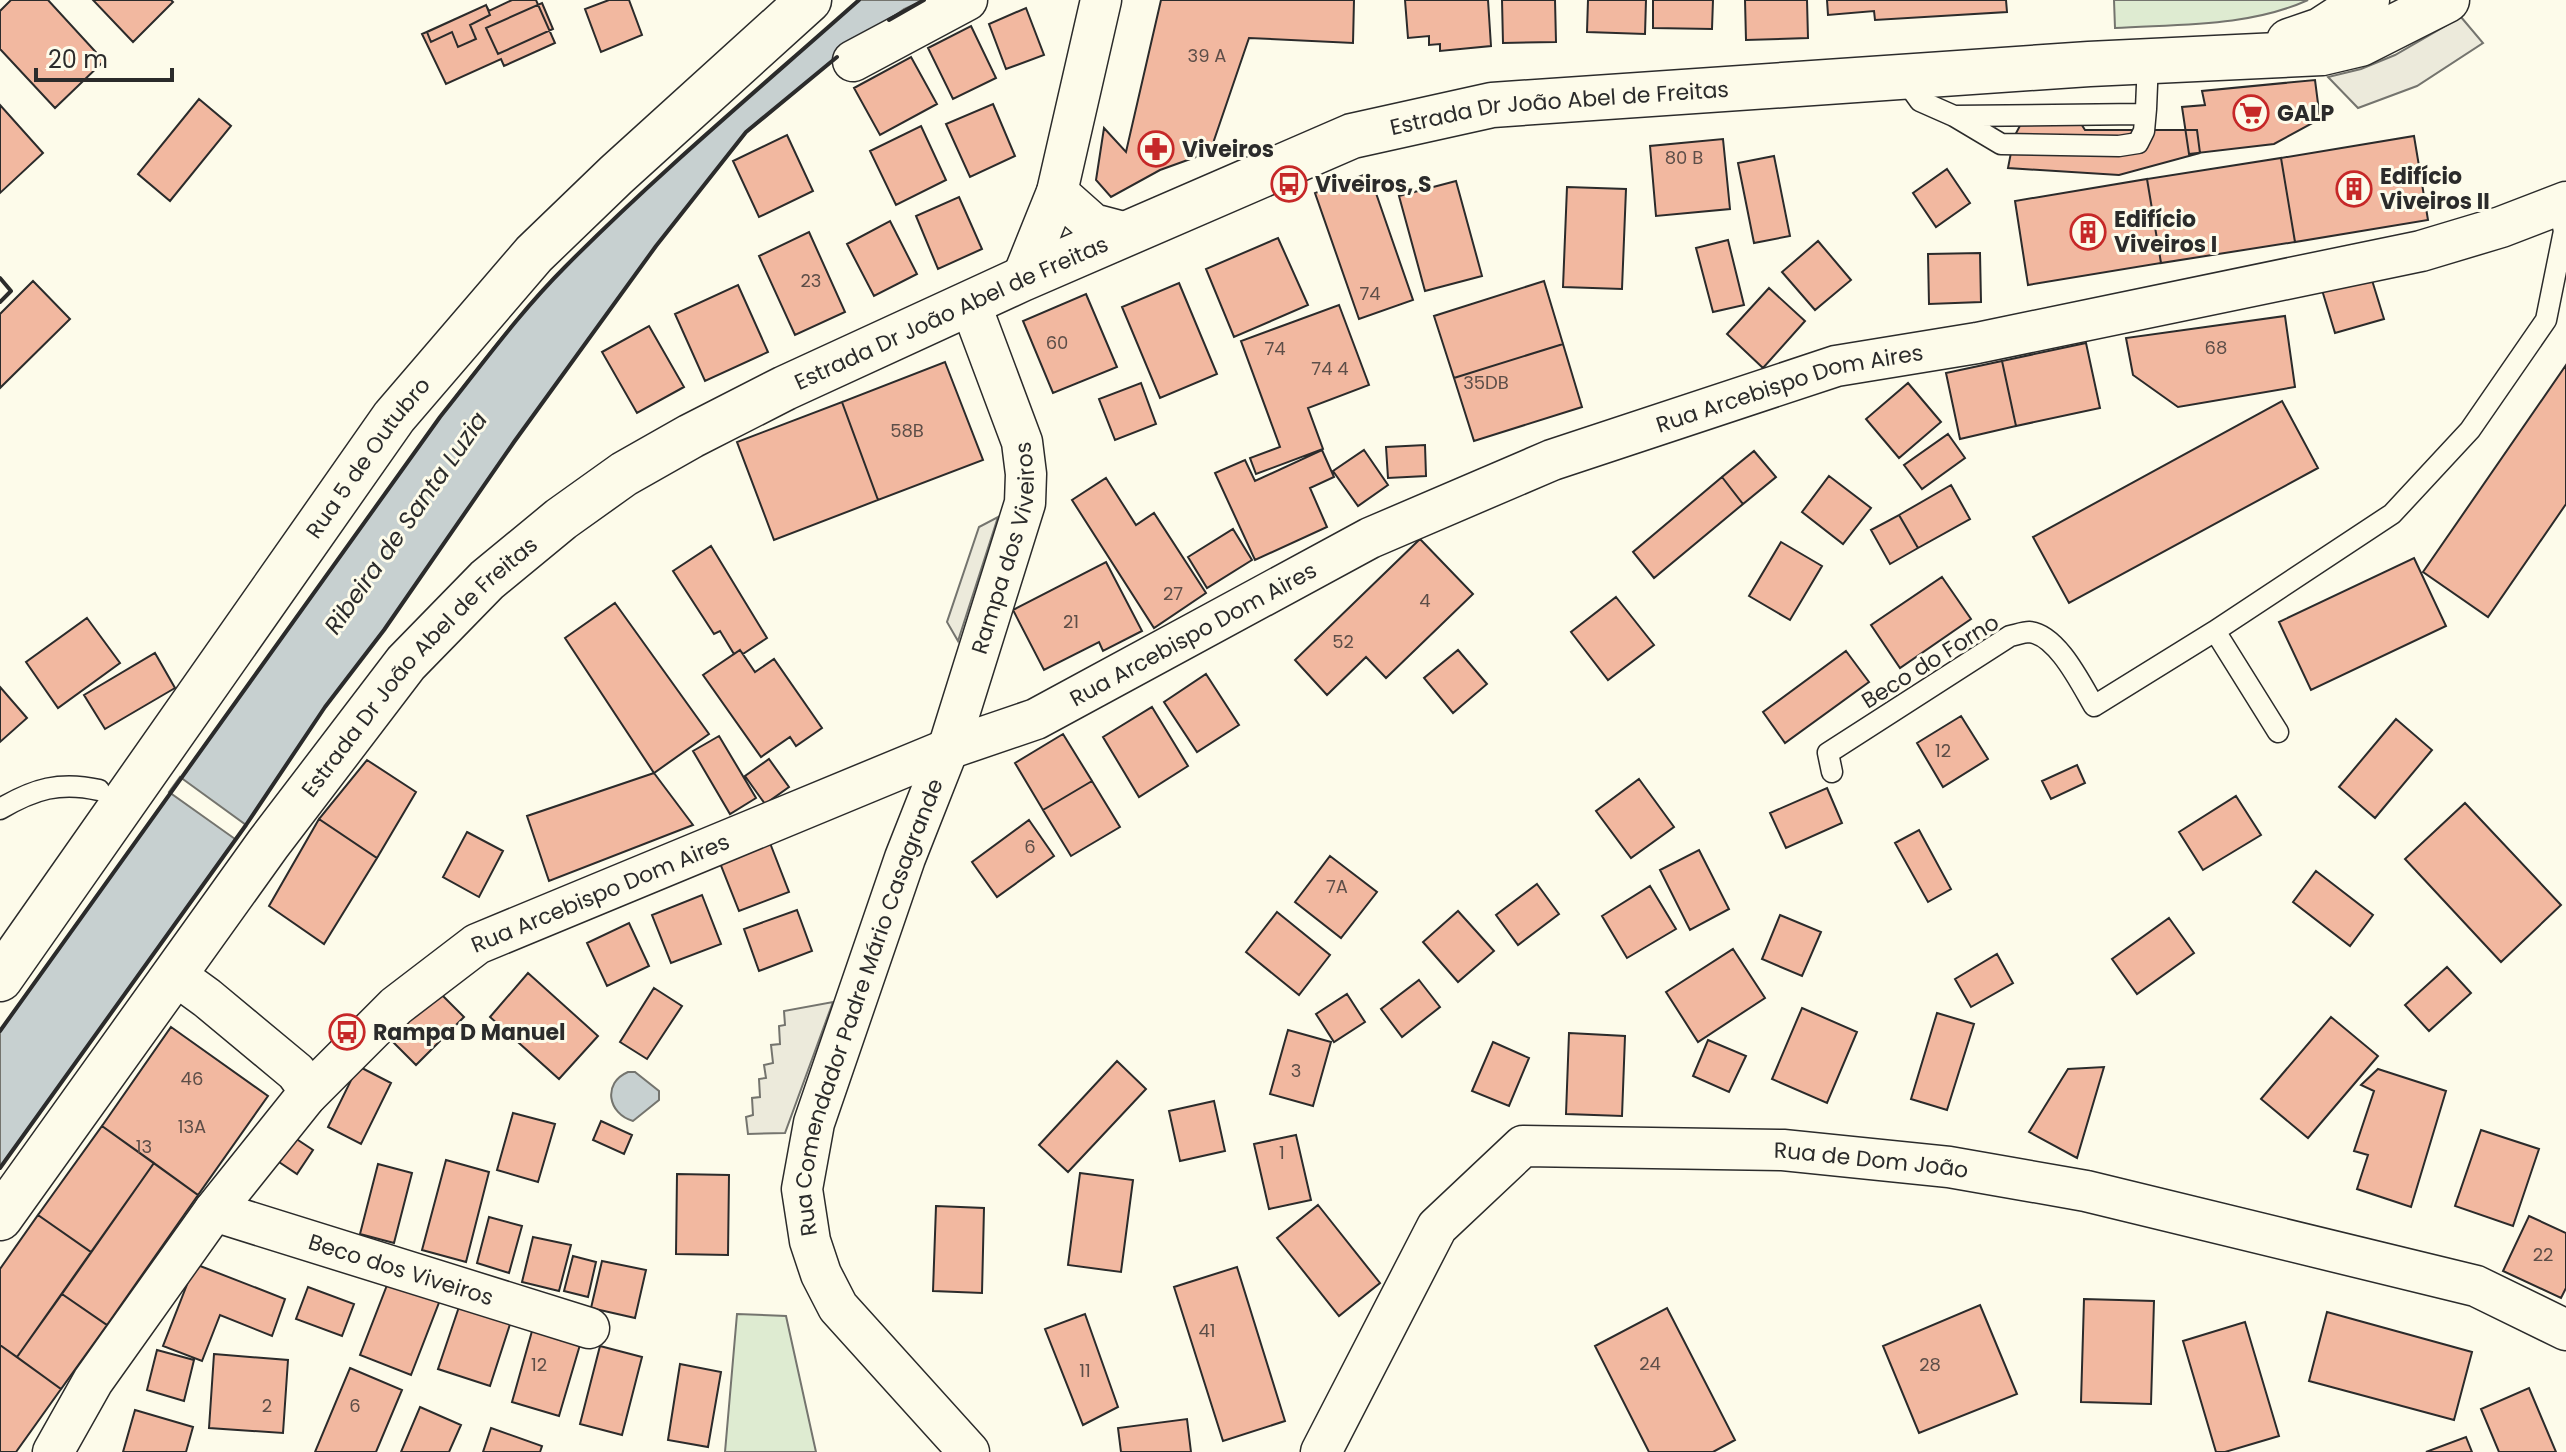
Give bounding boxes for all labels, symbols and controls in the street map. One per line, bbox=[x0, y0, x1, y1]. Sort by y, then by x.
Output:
scale bar bbox=[36, 32, 172, 82]
text: 20 m bbox=[48, 43, 108, 76]
house number: 39 A bbox=[1188, 43, 1226, 68]
street label: Estrada Dr João Abel de Freitas bbox=[1387, 74, 1730, 143]
supermarket icon: GALP bbox=[2232, 94, 2270, 132]
place label: GALP bbox=[2277, 98, 2334, 129]
pharmacy icon: Viveiros bbox=[1137, 130, 1175, 168]
place label: Viveiros bbox=[1182, 134, 1274, 165]
house number: 80 B bbox=[1665, 145, 1703, 170]
place label: Edifício Viveiros II bbox=[2380, 161, 2490, 217]
bus stop icon: Viveiros, S bbox=[1270, 165, 1308, 203]
place label: Viveiros, S bbox=[1315, 169, 1432, 200]
building icon: Edifício Viveiros II bbox=[2335, 170, 2373, 208]
place label: Edifício Viveiros I bbox=[2114, 204, 2217, 260]
building icon: Edifício Viveiros I bbox=[2069, 213, 2107, 251]
street label: Estrada Dr João Abel de Freitas bbox=[789, 229, 1113, 398]
house number: 23 bbox=[801, 268, 821, 293]
house number: 74 bbox=[1359, 281, 1381, 306]
house number: 60 bbox=[1046, 330, 1068, 355]
house number: 68 bbox=[2205, 335, 2227, 360]
house number: 74 bbox=[1264, 336, 1286, 361]
street label: Rua Arcebispo Dom Aires bbox=[1652, 337, 1925, 441]
house number: 74 4 bbox=[1311, 356, 1349, 381]
house number: 35DB bbox=[1463, 370, 1509, 395]
street label: Rua 5 de Outubro bbox=[299, 371, 438, 545]
water label: Ribeira de Santa Luzia bbox=[316, 405, 495, 641]
house number: 58B bbox=[890, 418, 924, 443]
street label: Rampa dos Viveiros bbox=[964, 440, 1042, 658]
street label: Estrada Dr João Abel de Freitas bbox=[294, 530, 544, 804]
street label: Rua Arcebispo Dom Aires bbox=[1064, 555, 1322, 714]
house number: 27 bbox=[1163, 581, 1183, 606]
house number: 4 bbox=[1419, 588, 1431, 613]
street label: Beco do Forno bbox=[1856, 607, 2005, 716]
house number: 21 bbox=[1063, 609, 1079, 634]
house number: 52 bbox=[1332, 629, 1354, 654]
house number: 12 bbox=[1935, 738, 1951, 763]
street label: Rua Comendador Padre Mário Casagrande bbox=[787, 774, 951, 1238]
street label: Rua Arcebispo Dom Aires bbox=[467, 826, 734, 961]
house number: 6 bbox=[1024, 834, 1036, 859]
house number: 7A bbox=[1326, 874, 1348, 899]
bus stop icon: Rampa D Manuel bbox=[328, 1013, 366, 1051]
place label: Rampa D Manuel bbox=[373, 1017, 566, 1048]
house number: 3 bbox=[1291, 1058, 1301, 1083]
house number: 46 bbox=[181, 1066, 203, 1091]
house number: 13A bbox=[178, 1114, 206, 1139]
house number: 13 bbox=[136, 1134, 152, 1159]
street label: Rua de Dom João bbox=[1774, 1135, 1971, 1186]
house number: 1 bbox=[1279, 1140, 1285, 1165]
street label: Beco dos Viveiros bbox=[305, 1226, 497, 1313]
house number: 22 bbox=[2533, 1242, 2553, 1267]
house number: 41 bbox=[1198, 1318, 1216, 1343]
house number: 24 bbox=[1639, 1351, 1661, 1376]
house number: 12 bbox=[531, 1352, 547, 1377]
house number: 28 bbox=[1919, 1352, 1941, 1377]
house number: 11 bbox=[1079, 1358, 1091, 1383]
house number: 2 bbox=[262, 1393, 272, 1418]
house number: 6 bbox=[349, 1393, 361, 1418]

